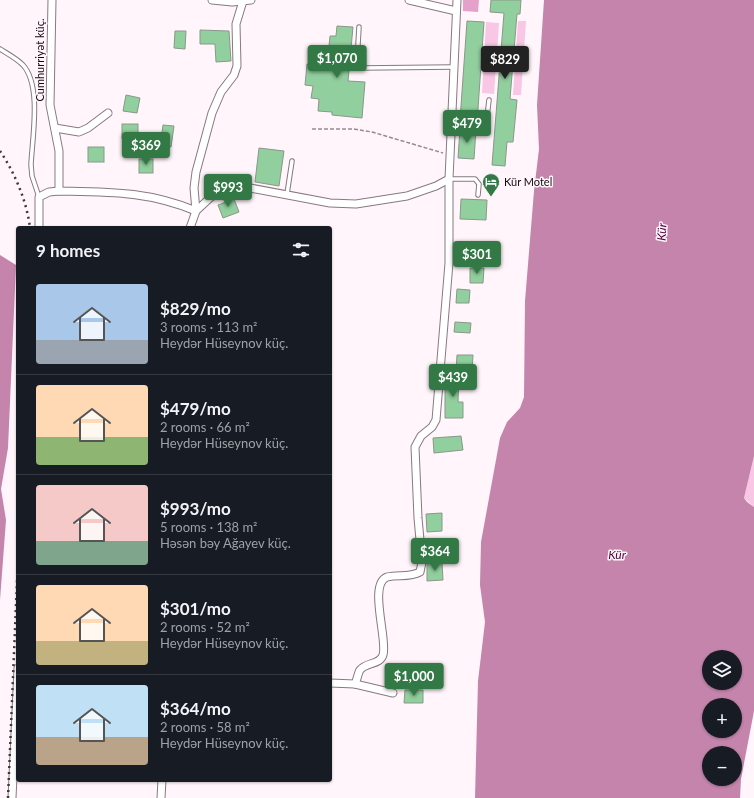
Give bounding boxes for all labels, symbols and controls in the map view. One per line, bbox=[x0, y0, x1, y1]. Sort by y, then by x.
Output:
street label: Cumhurriyət küç. bbox=[33, 19, 46, 102]
pin: $1,070 bbox=[304, 45, 370, 79]
pin: $829 bbox=[481, 46, 529, 80]
text: $1,070 bbox=[317, 50, 357, 66]
text: $829 bbox=[490, 51, 520, 67]
pin: $479 bbox=[443, 110, 491, 144]
text: $479 bbox=[452, 115, 482, 131]
pin: $369 bbox=[122, 132, 170, 166]
text: $369 bbox=[131, 137, 161, 153]
hotel icon: Kür Motel bbox=[481, 172, 501, 197]
pin: $993 bbox=[204, 174, 252, 208]
place label: Kür Motel bbox=[504, 175, 552, 188]
text: $993 bbox=[213, 179, 243, 195]
water label: Kür bbox=[653, 222, 670, 241]
icon: filters bbox=[290, 239, 312, 261]
text: 9 homes bbox=[36, 240, 100, 261]
pin: $301 bbox=[453, 241, 501, 275]
text: $301 bbox=[462, 246, 492, 262]
text: $829/mo bbox=[160, 298, 231, 319]
icon: home bbox=[68, 300, 116, 348]
text: 3 rooms · 113 m² bbox=[160, 319, 257, 335]
text: Heydər Hüseynov küç. bbox=[160, 335, 288, 351]
pin: $439 bbox=[429, 364, 477, 398]
text: $439 bbox=[438, 369, 468, 385]
text: $479/mo bbox=[160, 398, 231, 419]
icon: home bbox=[68, 401, 116, 449]
text: 2 rooms · 66 m² bbox=[160, 419, 250, 435]
text: Heydər Hüseynov küç. bbox=[160, 435, 288, 451]
text: $993/mo bbox=[160, 498, 231, 519]
icon: home bbox=[68, 501, 116, 549]
text: 5 rooms · 138 m² bbox=[160, 519, 257, 535]
text: Həsən bəy Ağayev küç. bbox=[160, 535, 291, 551]
pin: $364 bbox=[411, 538, 459, 572]
text: $364 bbox=[420, 543, 450, 559]
water label: Kür bbox=[608, 547, 627, 562]
text: $301/mo bbox=[160, 598, 231, 619]
icon: home bbox=[68, 601, 116, 649]
text: 2 rooms · 52 m² bbox=[160, 619, 250, 635]
text: Heydər Hüseynov küç. bbox=[160, 635, 288, 651]
map controls bbox=[702, 650, 742, 786]
button: layers bbox=[702, 650, 742, 690]
pin: $1,000 bbox=[381, 663, 447, 697]
text: $1,000 bbox=[394, 668, 434, 684]
text: $364/mo bbox=[160, 698, 231, 719]
button: + bbox=[702, 698, 742, 738]
icon: home bbox=[68, 701, 116, 749]
text: 2 rooms · 58 m² bbox=[160, 719, 250, 735]
text: Heydər Hüseynov küç. bbox=[160, 735, 288, 751]
button: − bbox=[702, 746, 742, 786]

